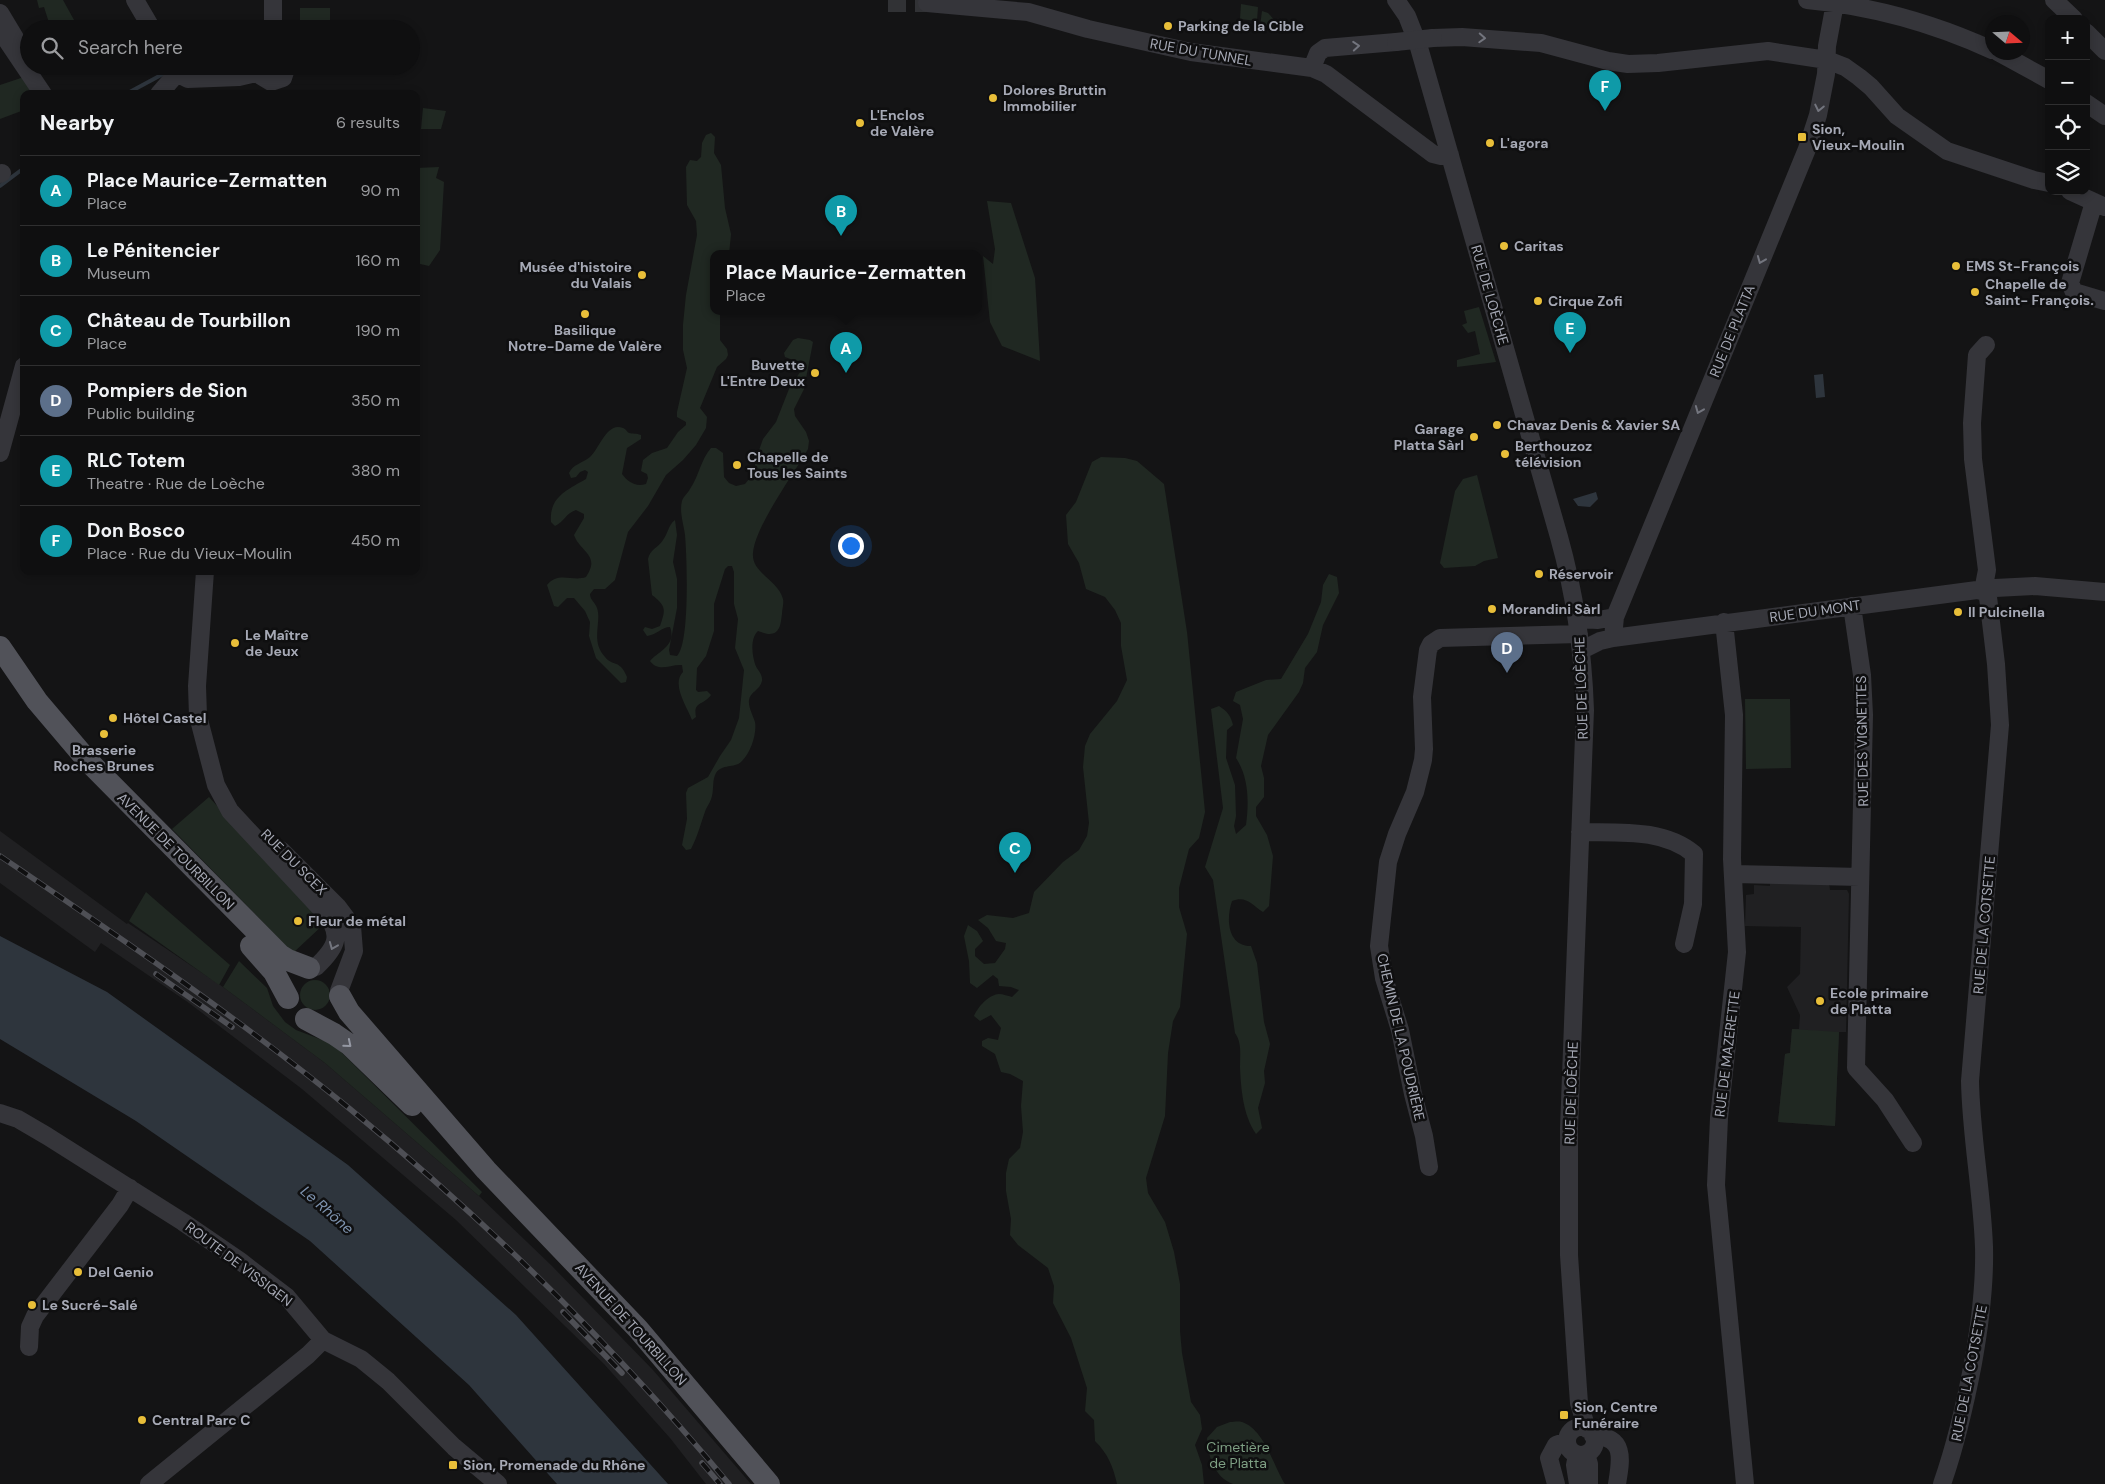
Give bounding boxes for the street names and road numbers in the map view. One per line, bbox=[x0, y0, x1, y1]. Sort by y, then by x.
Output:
street label: RUE DU TUNNEL bbox=[1149, 34, 1253, 70]
street label: RUE DE LOÈCHE bbox=[1467, 243, 1513, 347]
street label: RUE DE PLATTA bbox=[1705, 282, 1759, 380]
street label: RUE DU MONT bbox=[1768, 596, 1862, 626]
street label: RUE DE LOÈCHE bbox=[1570, 636, 1592, 740]
street label: RUE DES VIGNETTES bbox=[1852, 675, 1872, 807]
street label: AVENUE DE TOURBILLON bbox=[114, 789, 238, 913]
street label: RUE DU SCEX bbox=[257, 825, 331, 899]
street label: RUE DE LA COTSETTE bbox=[1969, 855, 1999, 995]
street label: CHEMIN DE LA POUDRIÈRE bbox=[1373, 952, 1429, 1122]
street label: RUE DE MAZERETTE bbox=[1710, 990, 1744, 1118]
street label: RUE DE LOÈCHE bbox=[1560, 1041, 1582, 1145]
street label: ROUTE DE VISSIGEN bbox=[182, 1218, 296, 1310]
street label: AVENUE DE TOURBILLON bbox=[571, 1259, 691, 1389]
street label: RUE DE LA COTSETTE bbox=[1947, 1303, 1991, 1443]

